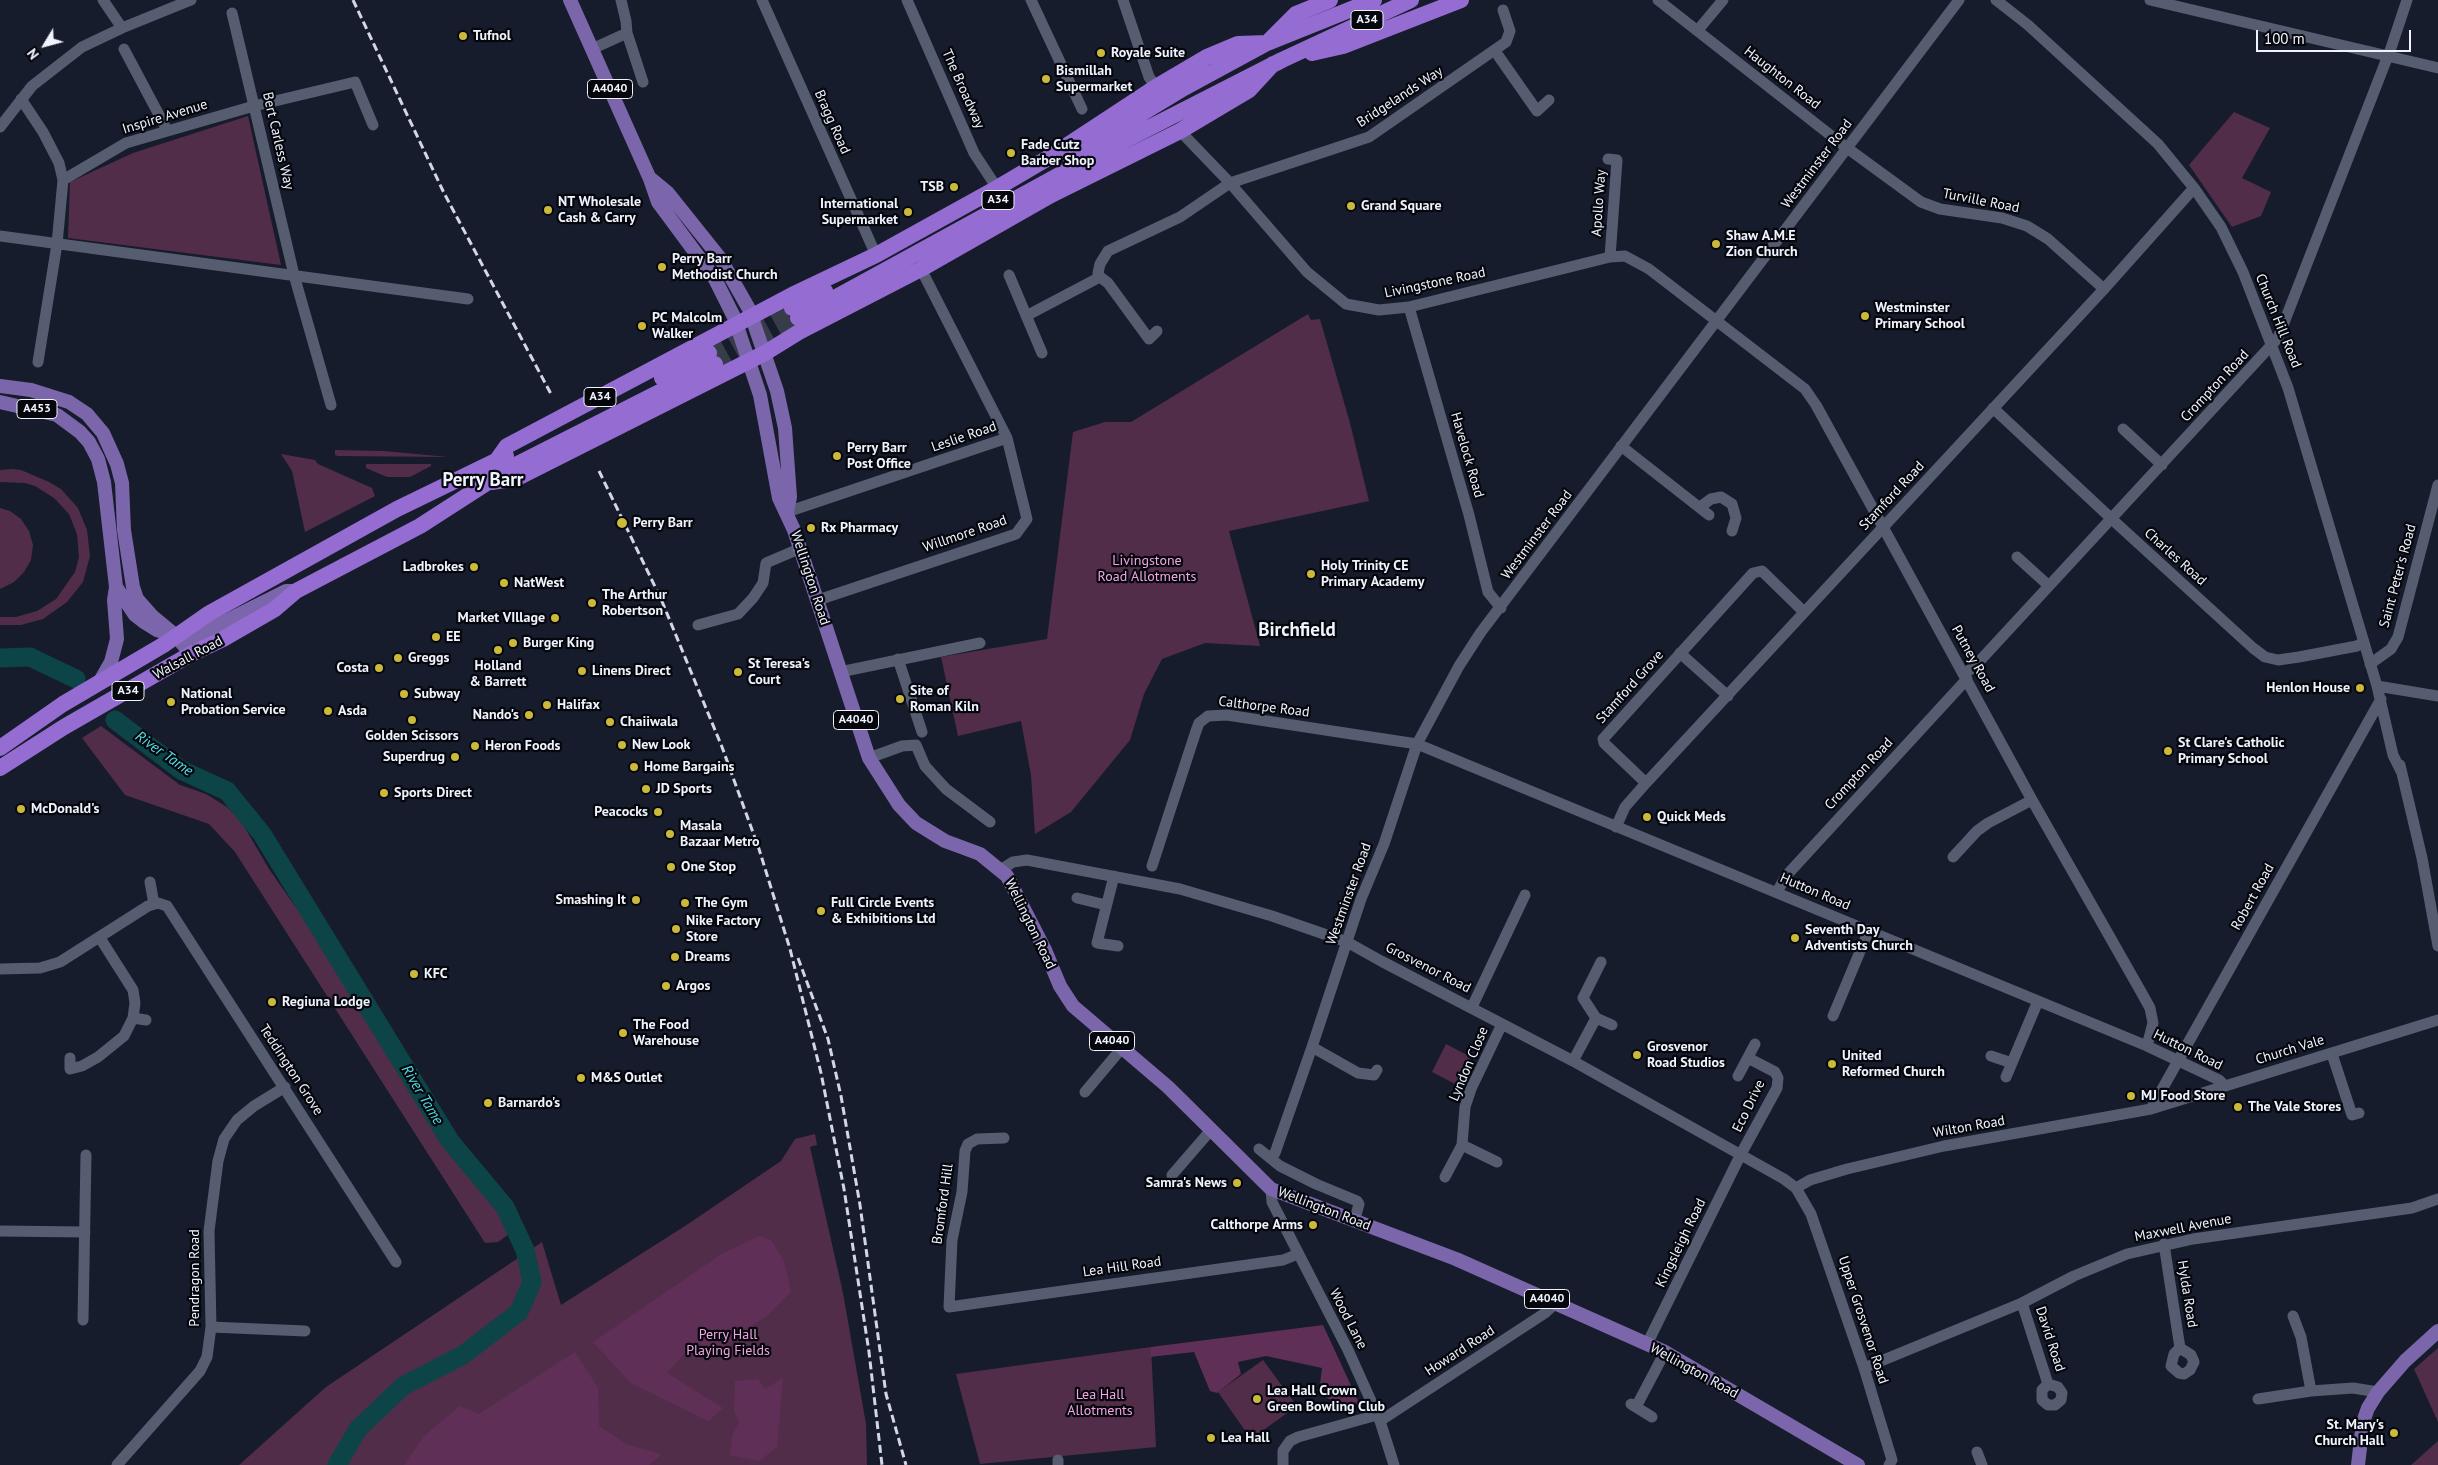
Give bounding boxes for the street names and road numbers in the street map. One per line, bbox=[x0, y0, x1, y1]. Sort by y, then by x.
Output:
road number: A34 bbox=[1351, 10, 1383, 30]
street label: Haughton Road bbox=[1740, 43, 1824, 113]
street label: The Broadway bbox=[938, 47, 988, 131]
street label: Bridgelands Way bbox=[1354, 63, 1446, 131]
road number: A4040 bbox=[588, 80, 632, 98]
street label: Bragg Road bbox=[810, 87, 854, 157]
street label: Bert Carless Way bbox=[259, 91, 297, 191]
street label: Inspire Avenue bbox=[120, 96, 210, 138]
street label: Westminster Road bbox=[1778, 116, 1856, 212]
street label: Apollo Way bbox=[1588, 169, 1610, 237]
street label: Turville Road bbox=[1941, 185, 2021, 217]
road number: A34 bbox=[982, 190, 1014, 210]
street label: Livingstone Road bbox=[1383, 264, 1487, 302]
street label: Church Hill Road bbox=[2251, 271, 2305, 371]
street label: Crompton Road bbox=[2177, 347, 2253, 425]
road number: A34 bbox=[584, 388, 616, 407]
road number: A453 bbox=[17, 399, 57, 418]
street label: Havelock Road bbox=[1447, 410, 1487, 500]
street label: Leslie Road bbox=[929, 418, 999, 456]
street label: Stamford Road bbox=[1856, 458, 1928, 534]
street label: Westminster Road bbox=[1498, 487, 1576, 583]
street label: Willmore Road bbox=[921, 512, 1009, 556]
street label: Saint Peter's Road bbox=[2376, 522, 2420, 630]
street label: Charles Road bbox=[2140, 525, 2210, 589]
street label: Wellington Road bbox=[787, 529, 833, 627]
street label: Putney Road bbox=[1948, 623, 1998, 695]
street label: Walsall Road bbox=[150, 633, 226, 683]
street label: Stamford Grove bbox=[1593, 647, 1667, 727]
road number: A34 bbox=[112, 681, 144, 700]
street label: Calthorpe Road bbox=[1218, 693, 1310, 721]
road number: A4040 bbox=[834, 710, 878, 730]
street label: Crompton Road bbox=[1821, 735, 1897, 813]
street label: Westminster Road bbox=[1323, 841, 1375, 947]
street label: Robert Road bbox=[2228, 861, 2278, 933]
street label: Hutton Road bbox=[1777, 870, 1853, 914]
street label: Wellington Road bbox=[1001, 876, 1059, 972]
street label: Grosvenor Road bbox=[1382, 939, 1474, 997]
street label: Teddington Grove bbox=[255, 1021, 327, 1119]
street label: Lyndon Close bbox=[1446, 1024, 1492, 1104]
street label: Hutton Road bbox=[2151, 1026, 2225, 1074]
road number: A4040 bbox=[1090, 1032, 1134, 1050]
street label: Church Vale bbox=[2254, 1032, 2326, 1068]
street label: Eco Drive bbox=[1729, 1077, 1769, 1135]
street label: Wilton Road bbox=[1932, 1112, 2006, 1142]
street label: Bromford Hill bbox=[929, 1163, 957, 1245]
street label: Wellington Road bbox=[1275, 1184, 1373, 1234]
street label: Kingsleigh Road bbox=[1652, 1196, 1710, 1290]
street label: Maxwell Avenue bbox=[2133, 1210, 2233, 1246]
street label: Pendragon Road bbox=[187, 1229, 203, 1327]
street label: Lea Hill Road bbox=[1082, 1253, 1162, 1281]
street label: Upper Grosvenor Road bbox=[1834, 1254, 1892, 1386]
street label: Hylda Road bbox=[2173, 1259, 2201, 1329]
street label: Wood Lane bbox=[1326, 1286, 1370, 1352]
road number: A4040 bbox=[1524, 1290, 1570, 1308]
street label: David Road bbox=[2032, 1304, 2068, 1374]
street label: Howard Road bbox=[1422, 1322, 1498, 1380]
street label: Wellington Road bbox=[1647, 1340, 1741, 1402]

